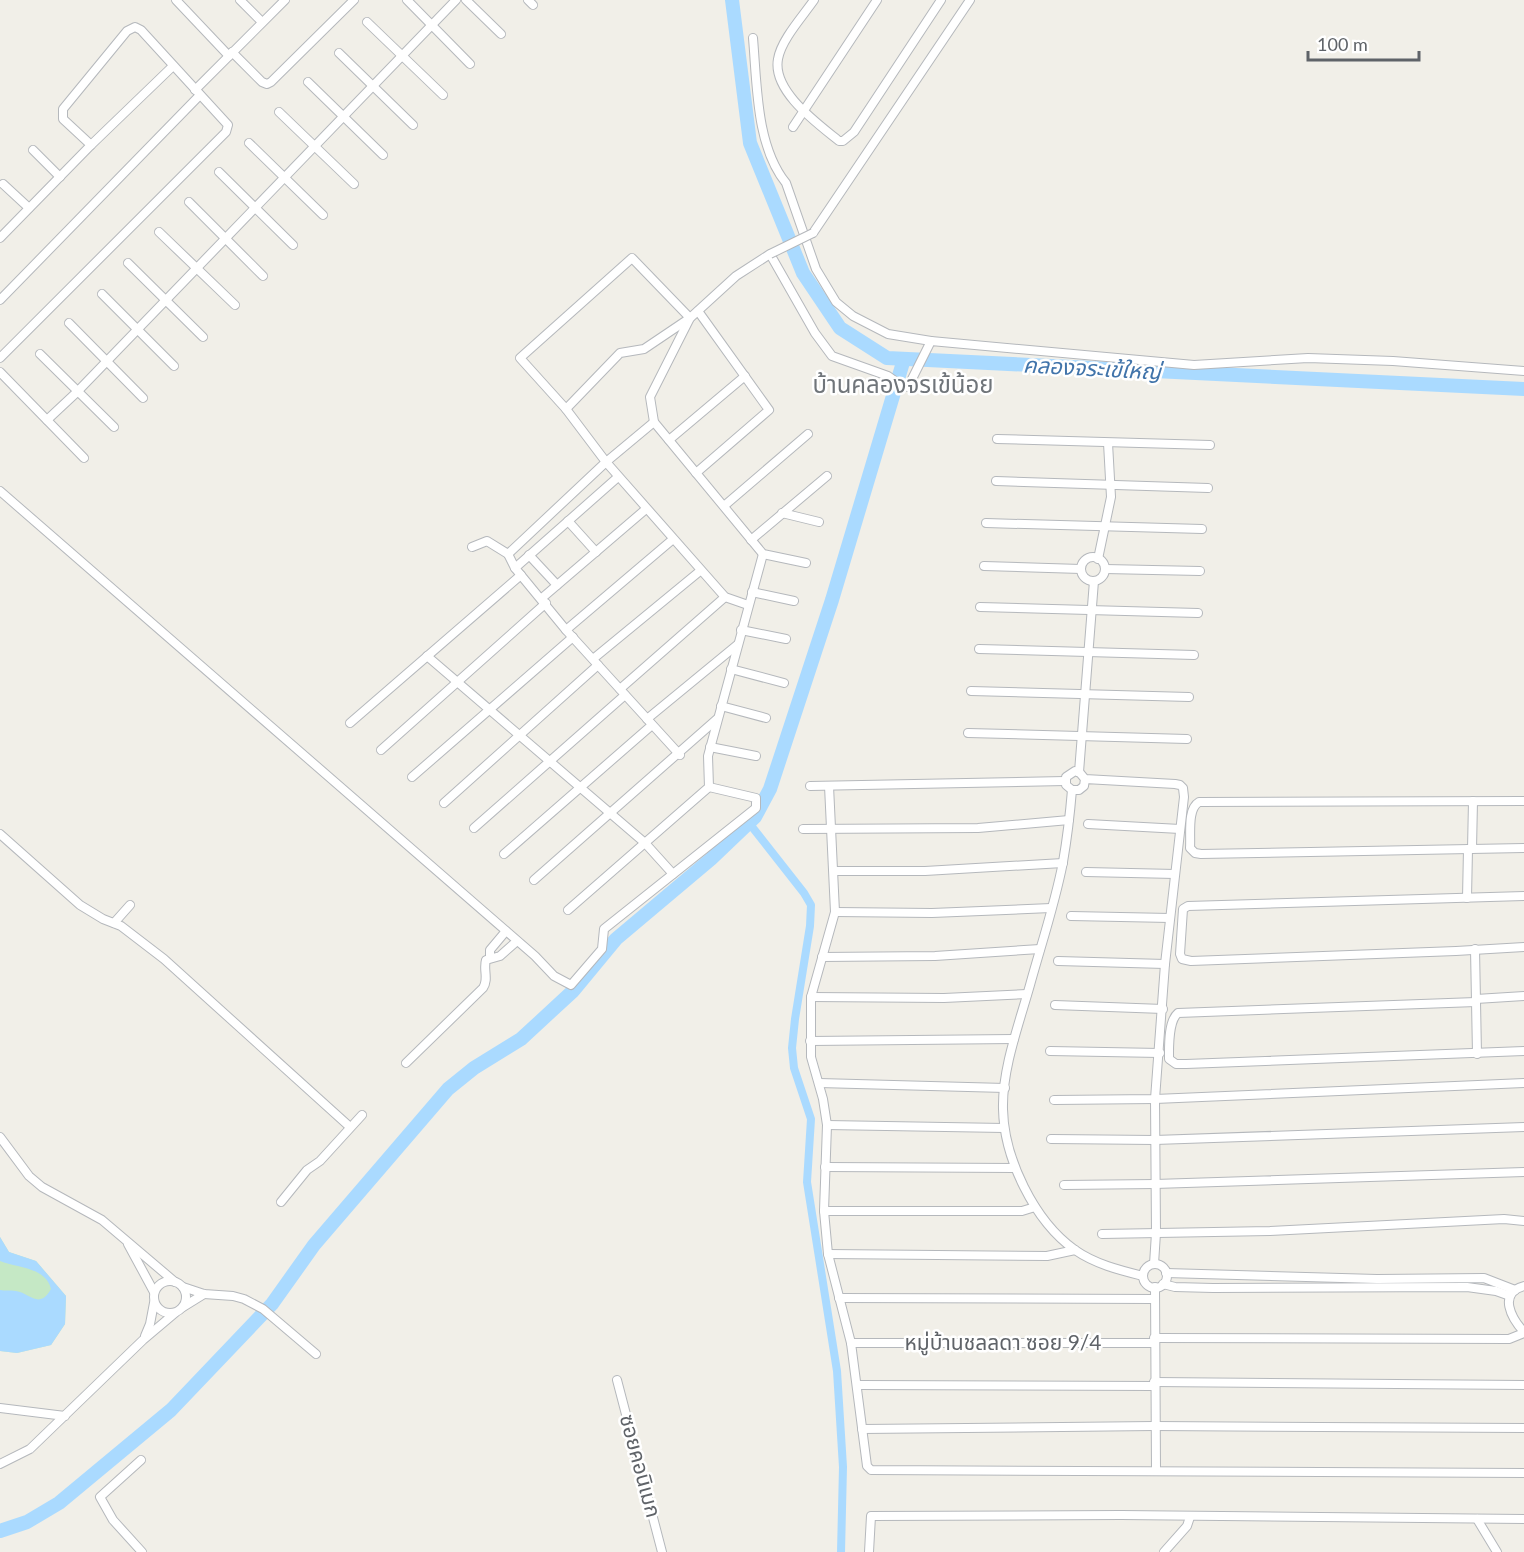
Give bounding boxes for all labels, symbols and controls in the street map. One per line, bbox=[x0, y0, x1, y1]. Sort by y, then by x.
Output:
scale bar bbox=[1308, 24, 1419, 62]
text: 100 m bbox=[1317, 33, 1368, 55]
water label: คลองจระเข้ใหญ่ bbox=[1022, 350, 1165, 385]
district label: บ้านคลองจรเข้น้อย bbox=[812, 369, 994, 398]
street label: หมู่บ้านชลลดา ซอย 9/4 bbox=[904, 1329, 1102, 1356]
street label: ซอยคอนิเมก bbox=[616, 1411, 667, 1520]

